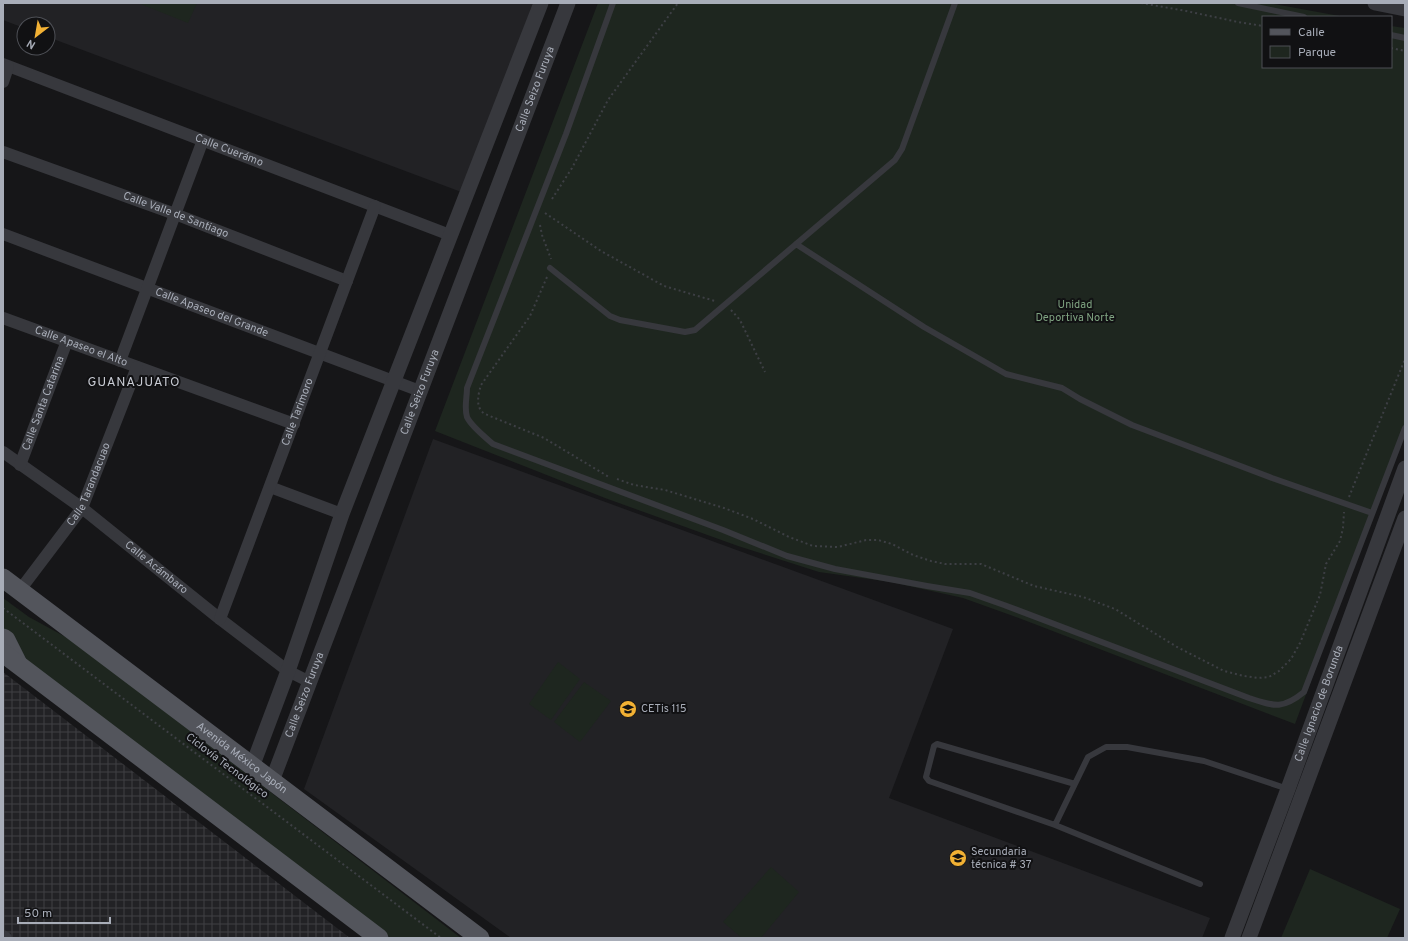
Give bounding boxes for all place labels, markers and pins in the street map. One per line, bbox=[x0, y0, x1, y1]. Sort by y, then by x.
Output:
school or university icon: CETis 115 bbox=[618, 699, 638, 719]
place label: CETis 115 bbox=[641, 702, 687, 716]
place label: Secundaria técnica # 37 bbox=[971, 845, 1032, 872]
school or university icon: Secundaria técnica # 37 bbox=[948, 848, 968, 868]

